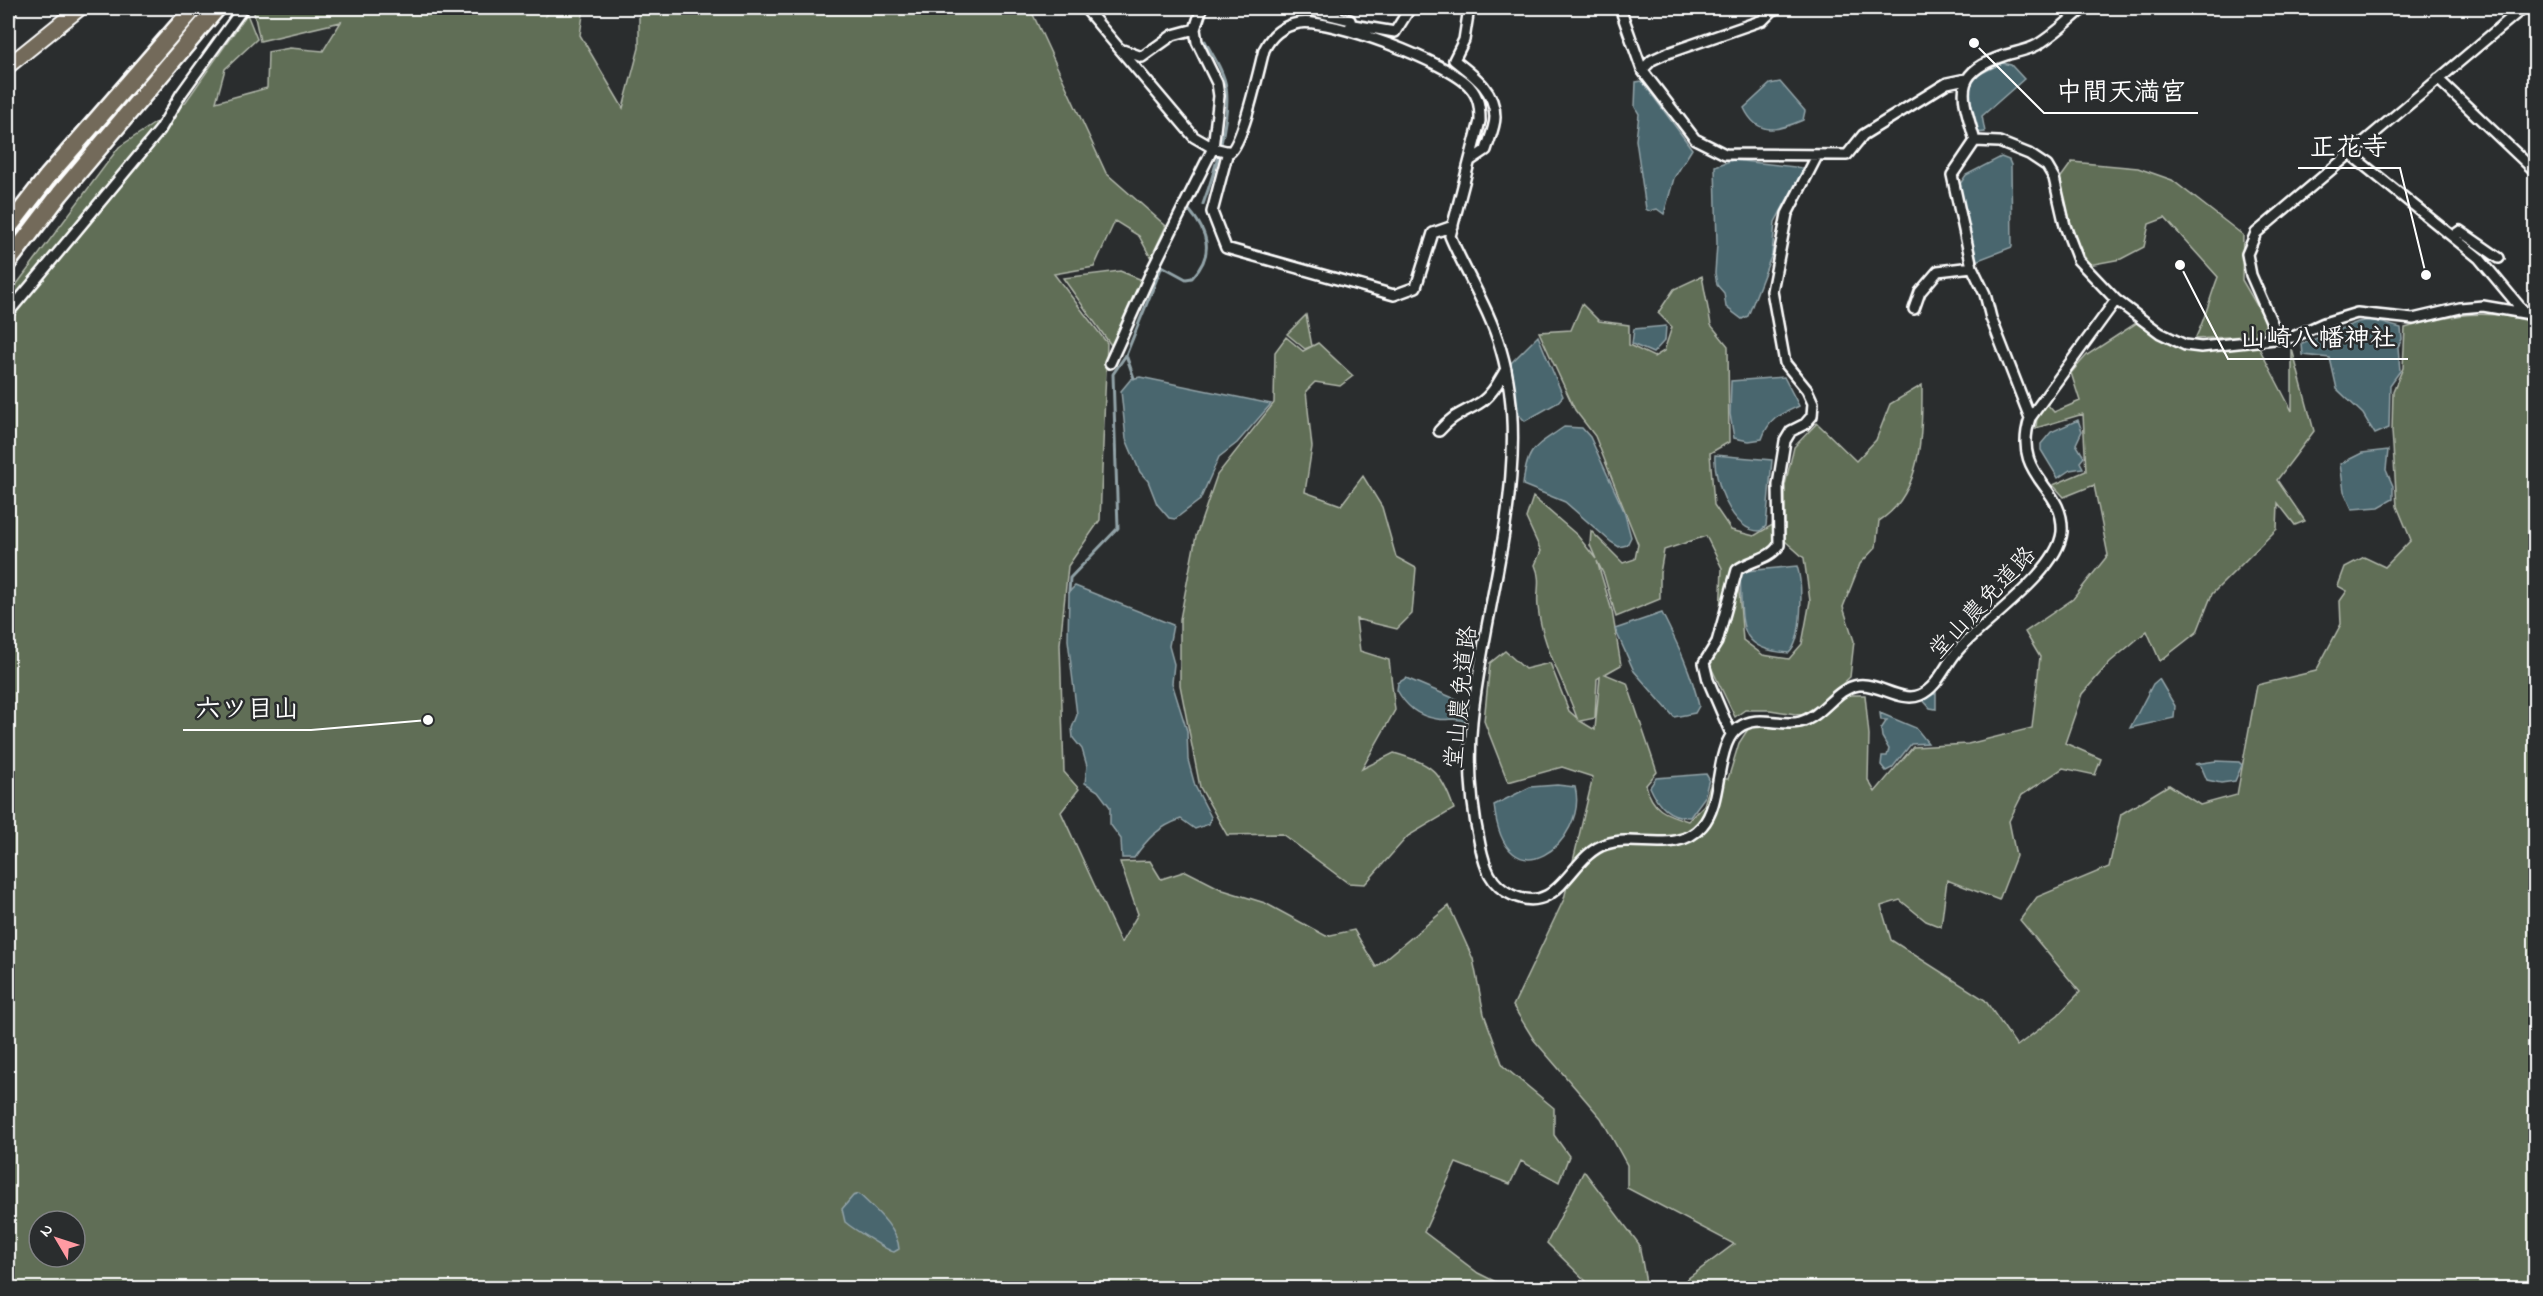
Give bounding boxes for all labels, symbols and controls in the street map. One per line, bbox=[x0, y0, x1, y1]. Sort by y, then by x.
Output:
callout: 中間天満宮 bbox=[2044, 69, 2198, 113]
text: 中間天満宮 bbox=[2056, 75, 2186, 113]
callout: 正花寺 bbox=[2298, 124, 2400, 168]
text: 正花寺 bbox=[2310, 130, 2388, 168]
callout: 山崎八幡神社 bbox=[2228, 315, 2408, 359]
text: 山崎八幡神社 bbox=[2240, 321, 2396, 359]
street label: 堂山農免道路 bbox=[1922, 539, 2046, 668]
street label: 堂山農免道路 bbox=[1438, 624, 1487, 771]
callout: 六ツ目山 bbox=[183, 686, 311, 730]
text: 六ツ目山 bbox=[195, 692, 299, 730]
north arrow bbox=[27, 1209, 87, 1269]
text: N bbox=[34, 1219, 60, 1243]

